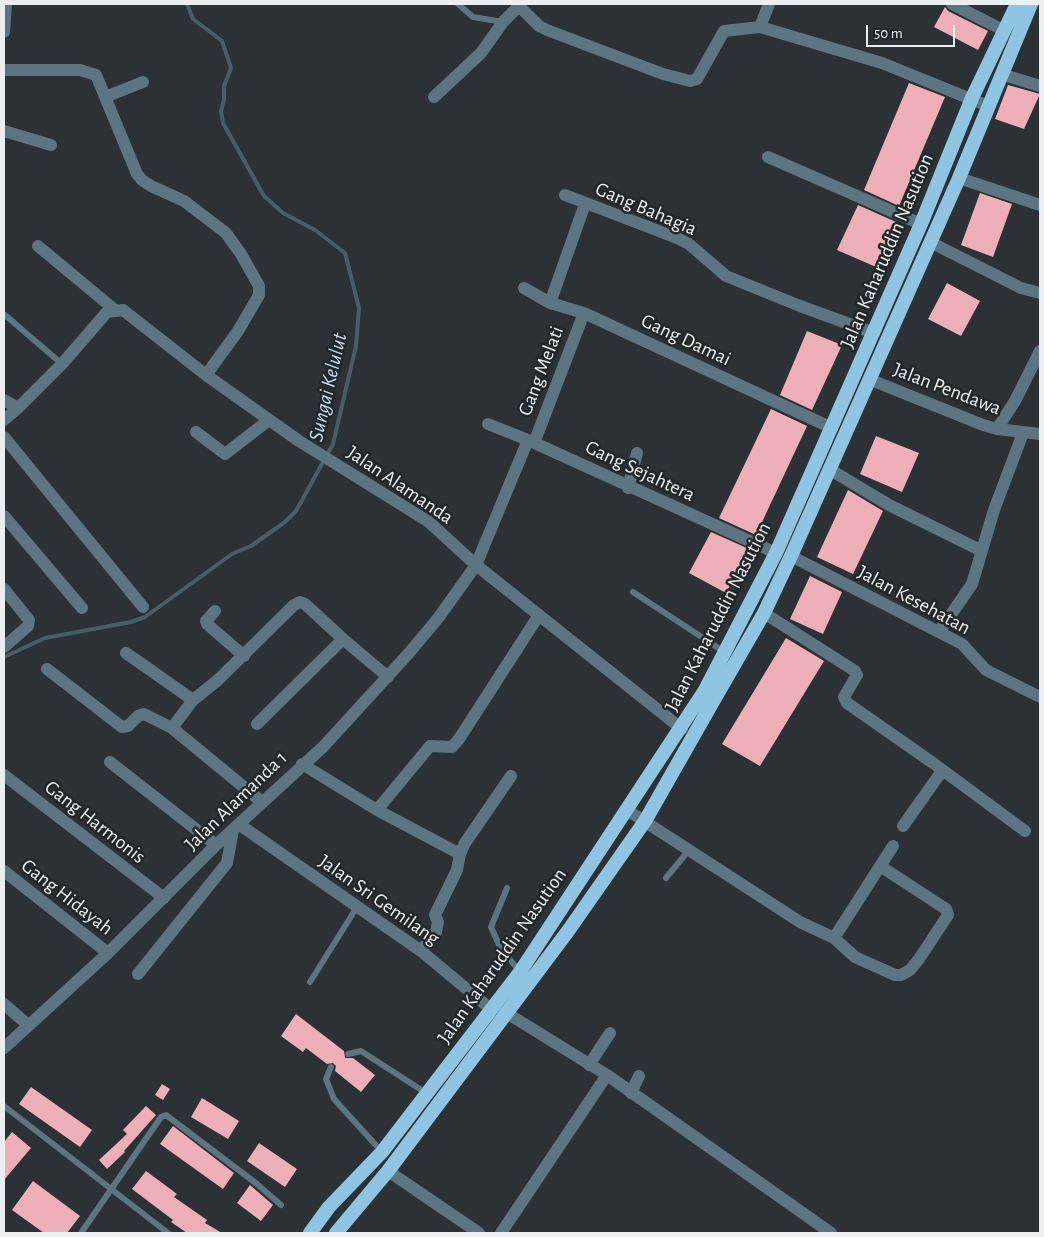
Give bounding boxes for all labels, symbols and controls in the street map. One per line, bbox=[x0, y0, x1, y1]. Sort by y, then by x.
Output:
scale bar bbox=[869, 15, 958, 47]
text: 50 m bbox=[874, 26, 903, 41]
street label: Jalan Kaharuddin Nasution bbox=[835, 150, 939, 352]
street label: Gang Bahagia bbox=[592, 177, 700, 241]
street label: Gang Damai bbox=[637, 309, 735, 371]
street label: Gang Melati bbox=[513, 323, 569, 419]
water label: Sungai Kelulut bbox=[303, 330, 353, 444]
street label: Jalan Pendawa bbox=[890, 357, 1004, 421]
street label: Gang Sejahtera bbox=[581, 435, 699, 507]
street label: Jalan Alamanda bbox=[342, 441, 458, 529]
street label: Jalan Kaharuddin Nasution bbox=[660, 518, 776, 716]
street label: Jalan Kesehatan bbox=[853, 560, 975, 640]
street label: Jalan Alamanda 1 bbox=[180, 746, 292, 856]
street label: Gang Harmonis bbox=[40, 775, 150, 869]
street label: Jalan Sri Gemilang bbox=[314, 849, 444, 951]
street label: Gang Hidayah bbox=[16, 854, 118, 940]
street label: Jalan Kaharuddin Nasution bbox=[432, 863, 572, 1049]

